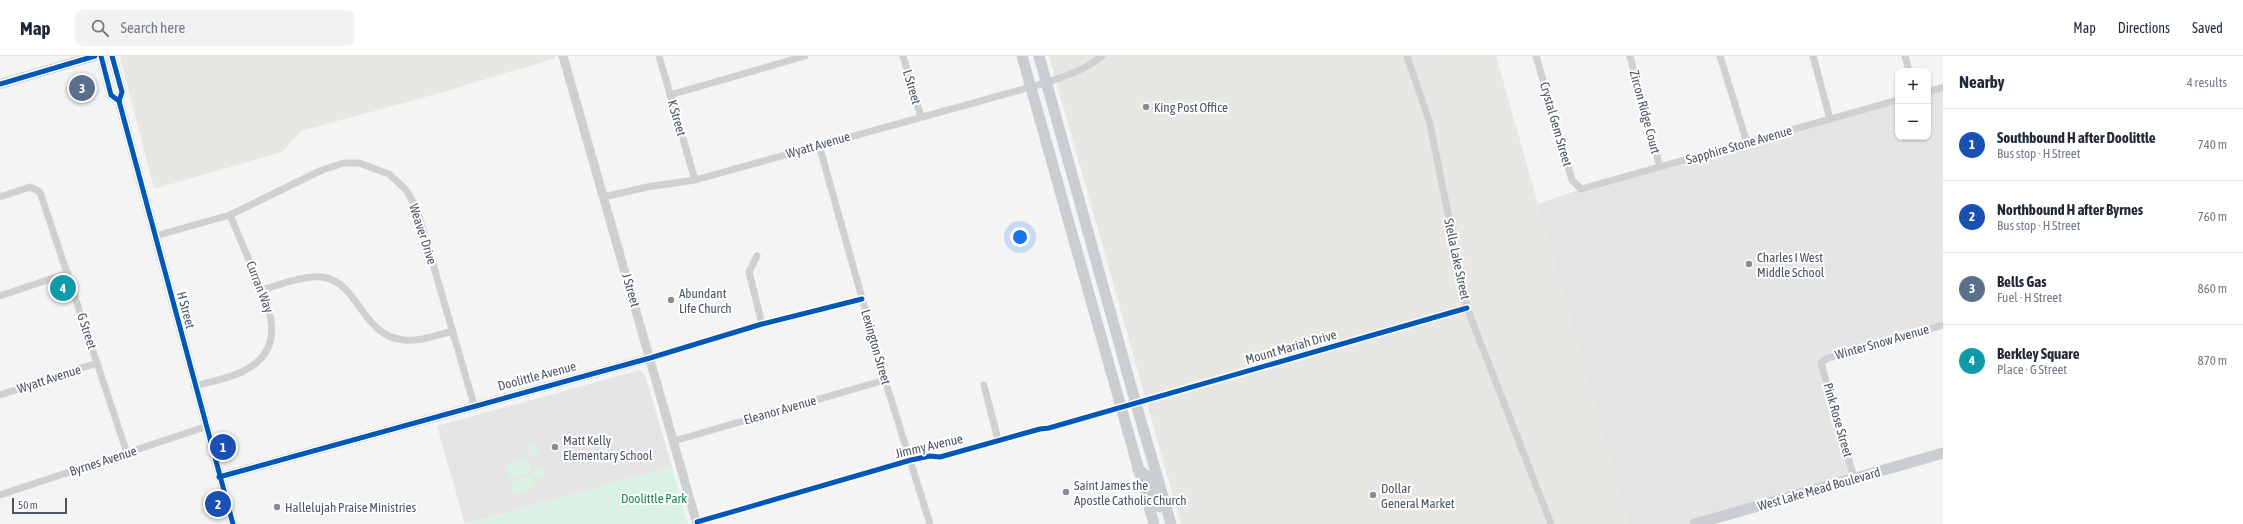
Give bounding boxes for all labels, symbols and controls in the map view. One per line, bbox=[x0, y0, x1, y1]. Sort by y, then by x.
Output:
search box bbox=[75, 10, 355, 46]
text: Map bbox=[20, 17, 51, 39]
icon: search bbox=[89, 17, 111, 39]
text: Search here bbox=[121, 19, 185, 36]
text: Map bbox=[2073, 20, 2096, 36]
text: Directions bbox=[2118, 20, 2170, 36]
text: Saved bbox=[2192, 20, 2223, 36]
street label: L Street bbox=[900, 68, 924, 106]
map controls bbox=[1895, 68, 1931, 140]
button: + bbox=[1895, 68, 1931, 104]
street label: Zircon Ridge Court bbox=[1627, 69, 1663, 156]
text: Nearby bbox=[1959, 72, 2005, 92]
pin: 3 bbox=[69, 73, 95, 103]
text: 4 results bbox=[2187, 75, 2227, 90]
street label: Crystal Gem Street bbox=[1537, 80, 1575, 168]
street label: K Street bbox=[665, 98, 689, 138]
place label: King Post Office bbox=[1154, 100, 1228, 115]
marker: King Post Office bbox=[1141, 102, 1151, 112]
button: − bbox=[1895, 104, 1931, 140]
street label: Sapphire Stone Avenue bbox=[1684, 123, 1794, 167]
street label: Wyatt Avenue bbox=[784, 129, 852, 161]
text: Southbound H after Doolittle bbox=[1997, 129, 2156, 146]
text: 1 bbox=[1969, 137, 1975, 152]
text: 740 m bbox=[2198, 137, 2227, 152]
text: Bus stop · H Street bbox=[1997, 146, 2081, 161]
text: Northbound H after Byrnes bbox=[1997, 201, 2143, 218]
street label: Weaver Drive bbox=[406, 202, 440, 266]
text: 2 bbox=[1969, 209, 1975, 224]
text: 760 m bbox=[2198, 209, 2227, 224]
street label: Stella Lake Street bbox=[1441, 217, 1473, 301]
text: Bus stop · H Street bbox=[1997, 218, 2081, 233]
your location bbox=[1010, 227, 1030, 247]
place label: Charles I West Middle School bbox=[1757, 250, 1825, 280]
street label: Curran Way bbox=[243, 259, 277, 316]
marker: Charles I West Middle School bbox=[1744, 259, 1754, 269]
street label: J Street bbox=[619, 271, 643, 309]
pin: 4 bbox=[50, 273, 76, 303]
text: Bells Gas bbox=[1997, 273, 2046, 290]
text: 3 bbox=[1969, 281, 1975, 296]
text: 860 m bbox=[2198, 281, 2227, 296]
place label: Abundant Life Church bbox=[679, 286, 732, 316]
street label: H Street bbox=[174, 290, 198, 330]
text: Fuel · H Street bbox=[1997, 290, 2062, 305]
marker: Abundant Life Church bbox=[666, 295, 676, 305]
street label: Lexington Street bbox=[858, 308, 894, 386]
street label: G Street bbox=[74, 311, 100, 351]
street label: Winter Snow Avenue bbox=[1833, 321, 1931, 363]
street label: Mount Mariah Drive bbox=[1244, 327, 1338, 367]
text: Berkley Square bbox=[1997, 345, 2080, 362]
text: 4 bbox=[1969, 353, 1975, 368]
text: 870 m bbox=[2198, 353, 2227, 368]
street label: Doolittle Avenue bbox=[496, 358, 578, 394]
street label: Wyatt Avenue bbox=[15, 362, 83, 396]
text: Place · G Street bbox=[1997, 362, 2067, 377]
street label: Pink Rose Street bbox=[1820, 381, 1856, 459]
street label: Eleanor Avenue bbox=[742, 392, 818, 428]
street label: Jimmy Avenue bbox=[894, 431, 964, 461]
pin: 1 bbox=[210, 432, 236, 462]
place label: Matt Kelly Elementary School bbox=[563, 433, 653, 463]
marker: Matt Kelly Elementary School bbox=[550, 442, 560, 452]
street label: Byrnes Avenue bbox=[67, 443, 139, 479]
street label: West Lake Mead Boulevard bbox=[1756, 464, 1882, 514]
place label: Saint James the Apostle Catholic Church bbox=[1074, 478, 1186, 508]
place label: Dollar General Market bbox=[1381, 481, 1455, 511]
marker: Saint James the Apostle Catholic Church bbox=[1061, 487, 1071, 497]
pin: 2 bbox=[205, 489, 231, 519]
marker: Dollar General Market bbox=[1368, 490, 1378, 500]
park label: Doolittle Park bbox=[621, 491, 687, 506]
scale bar bbox=[12, 496, 67, 515]
text: 50 m bbox=[18, 499, 38, 511]
place label: Hallelujah Praise Ministries bbox=[285, 500, 416, 515]
marker: Hallelujah Praise Ministries bbox=[272, 502, 282, 512]

